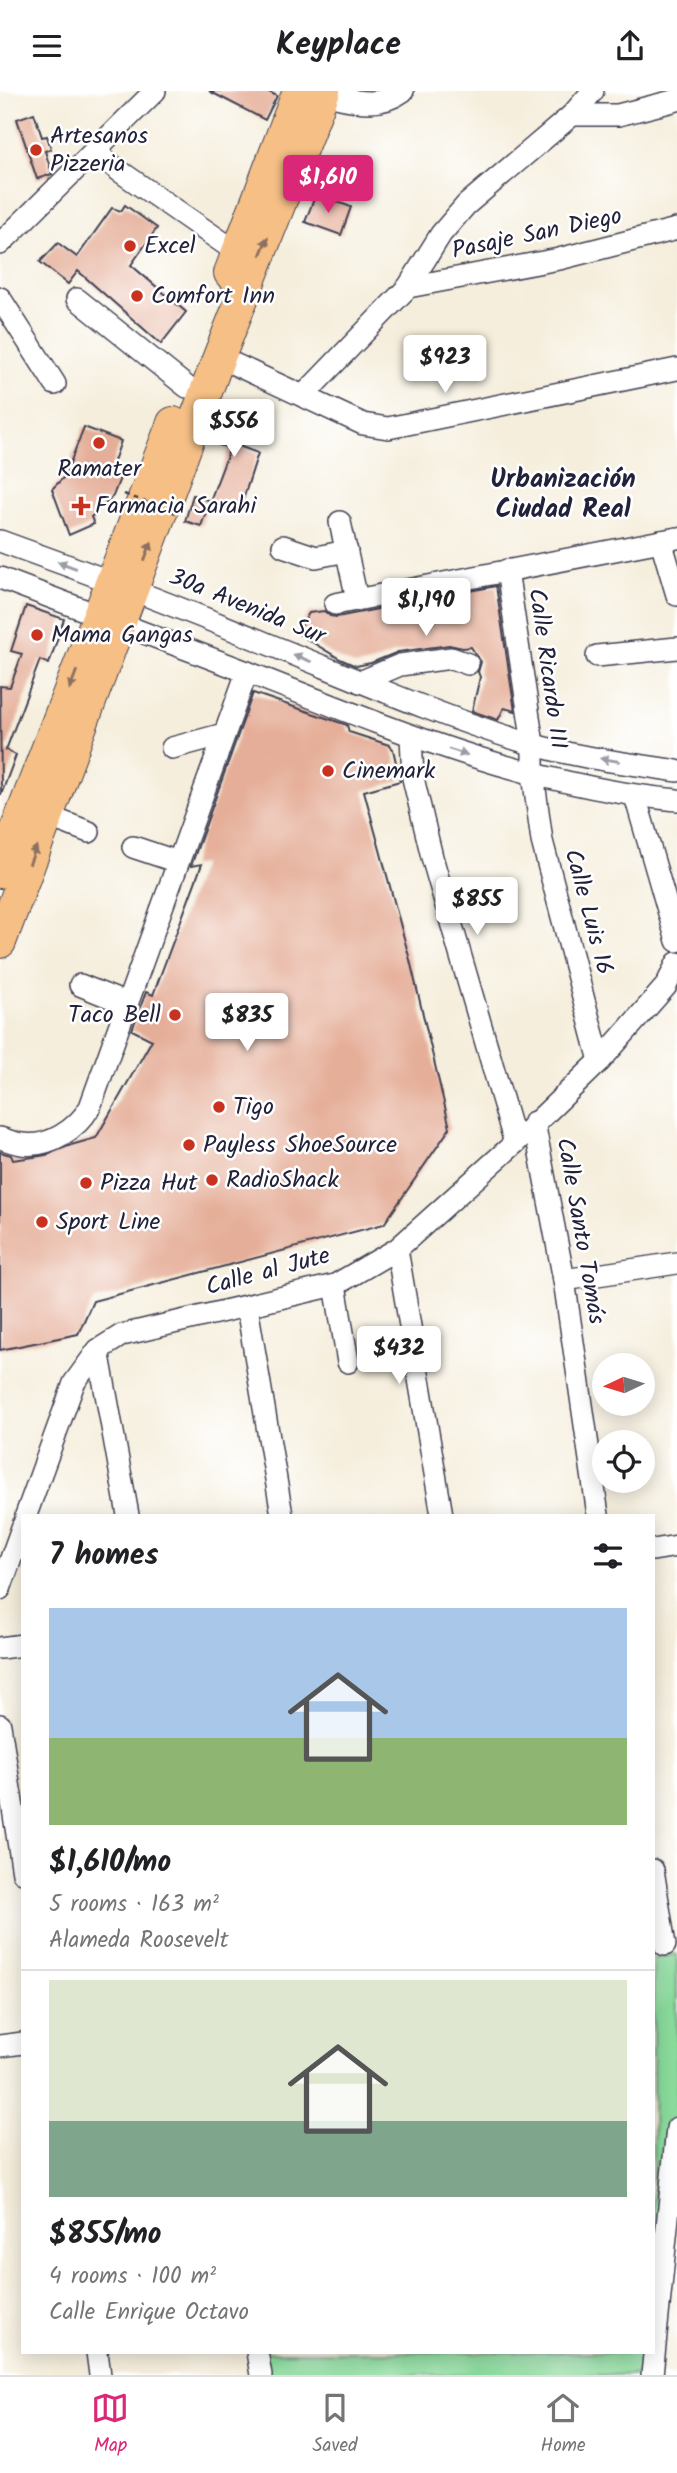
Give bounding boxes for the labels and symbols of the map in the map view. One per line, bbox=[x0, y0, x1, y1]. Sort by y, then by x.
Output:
place label: Artesanos Pizzeria bbox=[50, 117, 148, 184]
marker: Artesanos Pizzeria bbox=[28, 142, 44, 158]
pin: $1,610 bbox=[271, 155, 385, 215]
street label: Pasaje San Diego bbox=[448, 197, 626, 271]
place label: Excel bbox=[144, 227, 196, 266]
one-way arrow bbox=[258, 236, 269, 257]
marker: Excel bbox=[122, 238, 138, 254]
place label: Comfort Inn bbox=[151, 277, 275, 316]
marker: Comfort Inn bbox=[129, 288, 145, 304]
pin: $923 bbox=[404, 335, 486, 395]
pin: $556 bbox=[193, 399, 275, 459]
marker: Ramater bbox=[91, 435, 107, 451]
place label: Ramater bbox=[57, 450, 143, 489]
district label: Urbanización Ciudad Real bbox=[490, 459, 636, 531]
place label: Farmacia Sarahi bbox=[95, 487, 257, 526]
marker: Farmacia Sarahi bbox=[73, 498, 89, 514]
one-way arrow bbox=[143, 540, 154, 561]
street label: 30a Avenida Sur bbox=[163, 558, 333, 657]
one-way arrow bbox=[57, 559, 78, 570]
pin: $1,190 bbox=[369, 579, 483, 638]
street label: Calle Ricardo III bbox=[516, 586, 578, 752]
place label: Mama Gangas bbox=[51, 616, 193, 655]
marker: Mama Gangas bbox=[29, 627, 45, 643]
one-way arrow bbox=[291, 652, 312, 663]
one-way arrow bbox=[68, 669, 79, 690]
one-way arrow bbox=[448, 748, 469, 758]
place label: Cinemark bbox=[342, 752, 436, 791]
one-way arrow bbox=[598, 754, 620, 765]
marker: Cinemark bbox=[320, 763, 336, 779]
one-way arrow bbox=[27, 844, 38, 865]
street label: Calle Luis 16 bbox=[552, 845, 624, 979]
pin: $855 bbox=[436, 877, 518, 937]
pin: $835 bbox=[206, 993, 288, 1053]
place label: Taco Bell bbox=[68, 996, 161, 1035]
marker: Taco Bell bbox=[167, 1007, 183, 1023]
place label: Tigo bbox=[233, 1088, 274, 1127]
marker: Tigo bbox=[211, 1099, 227, 1115]
place label: Payless ShoeSource bbox=[203, 1126, 397, 1165]
street label: Calle Santo Tomás bbox=[544, 1135, 616, 1327]
marker: Payless ShoeSource bbox=[181, 1137, 197, 1153]
place label: RadioShack bbox=[226, 1161, 339, 1200]
place label: Pizza Hut bbox=[100, 1164, 198, 1203]
marker: RadioShack bbox=[204, 1172, 220, 1188]
marker: Pizza Hut bbox=[78, 1175, 94, 1191]
place label: Sport Line bbox=[56, 1203, 161, 1242]
marker: Sport Line bbox=[34, 1214, 50, 1230]
street label: Calle al Jute bbox=[201, 1237, 335, 1307]
pin: $432 bbox=[358, 1327, 440, 1386]
north arrow bbox=[592, 1353, 654, 1416]

